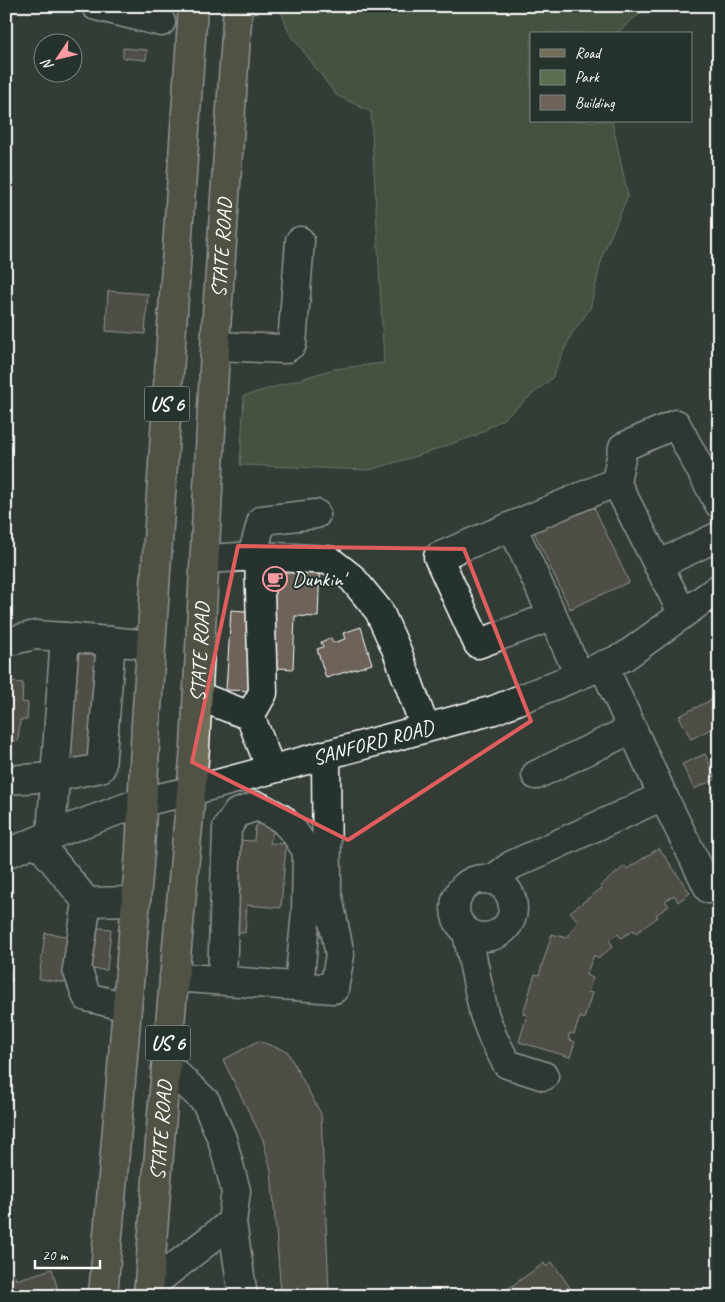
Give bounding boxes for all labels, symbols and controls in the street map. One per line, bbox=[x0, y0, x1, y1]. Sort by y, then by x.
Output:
north arrow bbox=[32, 32, 82, 82]
legend bbox=[530, 32, 692, 122]
text: Road bbox=[575, 44, 602, 63]
text: N bbox=[37, 55, 57, 74]
text: Park bbox=[575, 68, 600, 87]
text: Building bbox=[575, 94, 615, 113]
street label: STATE ROAD bbox=[205, 195, 238, 298]
road number: US 6 bbox=[144, 386, 190, 422]
cafe icon: Dunkin' bbox=[262, 566, 288, 592]
place label: Dunkin' bbox=[292, 566, 349, 592]
street label: STATE ROAD bbox=[184, 600, 215, 703]
street label: SANFORD ROAD bbox=[310, 713, 438, 771]
road number: US 6 bbox=[146, 1026, 190, 1060]
street label: STATE ROAD bbox=[144, 1078, 178, 1181]
scale bar bbox=[35, 1237, 100, 1269]
text: 20 m bbox=[42, 1246, 69, 1265]

